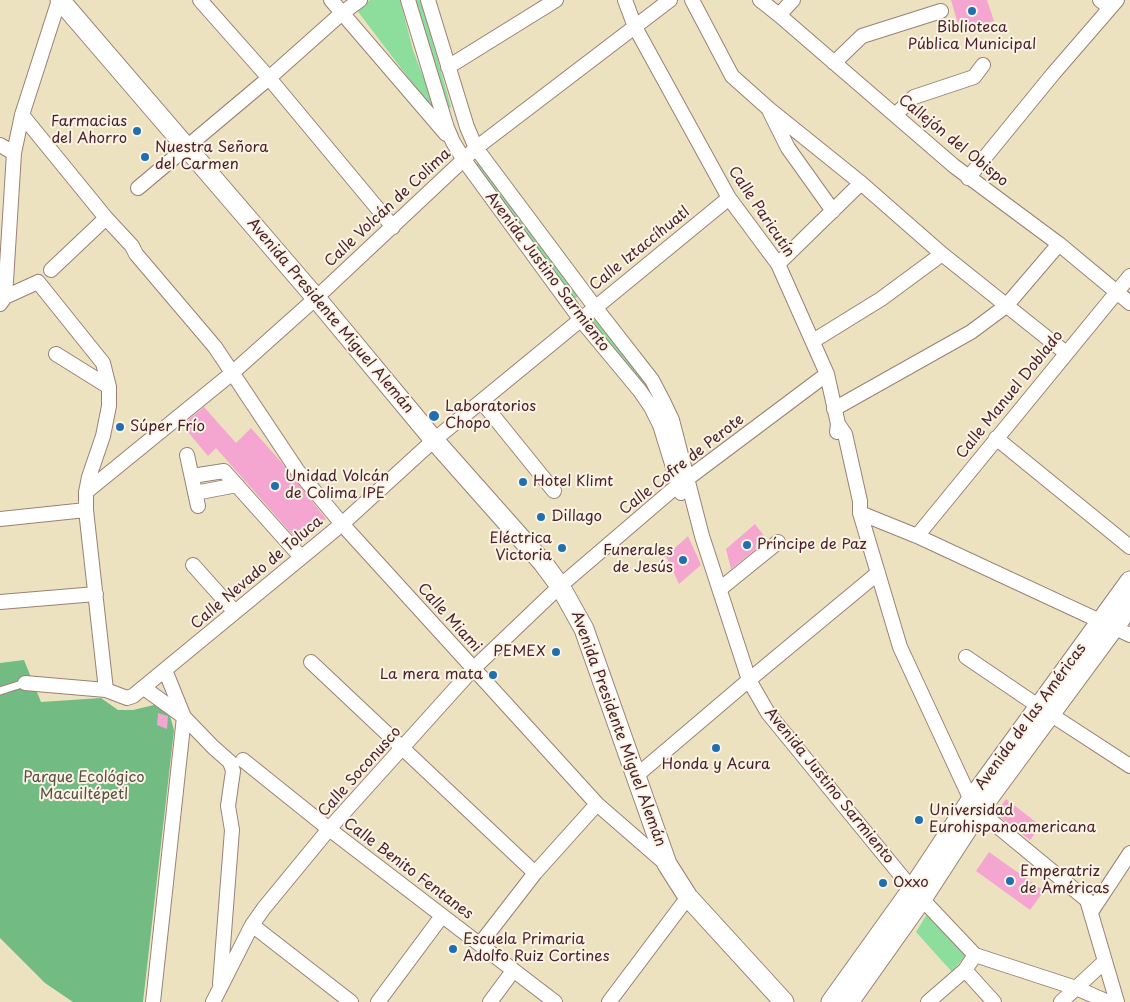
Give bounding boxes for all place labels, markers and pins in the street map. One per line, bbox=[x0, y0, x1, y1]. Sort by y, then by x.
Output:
marker: Biblioteca Pública Municipal bbox=[966, 5, 978, 17]
place label: Biblioteca Pública Municipal bbox=[908, 19, 1036, 54]
place label: Farmacias del Ahorro bbox=[51, 113, 127, 148]
marker: Farmacias del Ahorro bbox=[131, 125, 143, 137]
place label: Nuestra Señora del Carmen bbox=[155, 139, 268, 174]
marker: Nuestra Señora del Carmen bbox=[139, 151, 151, 163]
place label: Laboratorios Chopo bbox=[445, 398, 536, 433]
marker: Laboratorios Chopo bbox=[427, 409, 441, 423]
place label: Súper Frío bbox=[130, 418, 205, 436]
marker: Súper Frío bbox=[114, 421, 126, 433]
place label: Unidad Volcán de Colima IPE bbox=[285, 468, 389, 503]
place label: Hotel Klimt bbox=[533, 473, 613, 491]
marker: Hotel Klimt bbox=[517, 476, 529, 488]
marker: Unidad Volcán de Colima IPE bbox=[269, 480, 281, 492]
place label: Dillago bbox=[551, 508, 602, 526]
marker: Dillago bbox=[535, 511, 547, 523]
place label: Eléctrica Victoria bbox=[490, 530, 552, 565]
place label: Príncipe de Paz bbox=[757, 536, 867, 554]
marker: Príncipe de Paz bbox=[741, 539, 753, 551]
marker: Eléctrica Victoria bbox=[556, 542, 568, 554]
place label: Funerales de Jesús bbox=[603, 542, 673, 577]
marker: Funerales de Jesús bbox=[677, 554, 689, 566]
place label: PEMEX bbox=[493, 643, 546, 661]
marker: PEMEX bbox=[550, 646, 562, 658]
place label: La mera mata bbox=[380, 666, 483, 684]
marker: La mera mata bbox=[487, 669, 499, 681]
marker: Honda y Acura bbox=[710, 742, 722, 754]
place label: Honda y Acura bbox=[662, 756, 770, 774]
place label: Universidad Eurohispanoamericana bbox=[929, 802, 1096, 837]
marker: Universidad Eurohispanoamericana bbox=[913, 814, 925, 826]
place label: Emperatriz de Américas bbox=[1020, 863, 1109, 898]
place label: Oxxo bbox=[893, 874, 929, 892]
marker: Emperatriz de Américas bbox=[1004, 875, 1016, 887]
marker: Oxxo bbox=[877, 877, 889, 889]
place label: Escuela Primaria Adolfo Ruiz Cortines bbox=[463, 931, 609, 966]
marker: Escuela Primaria Adolfo Ruiz Cortines bbox=[447, 943, 459, 955]

